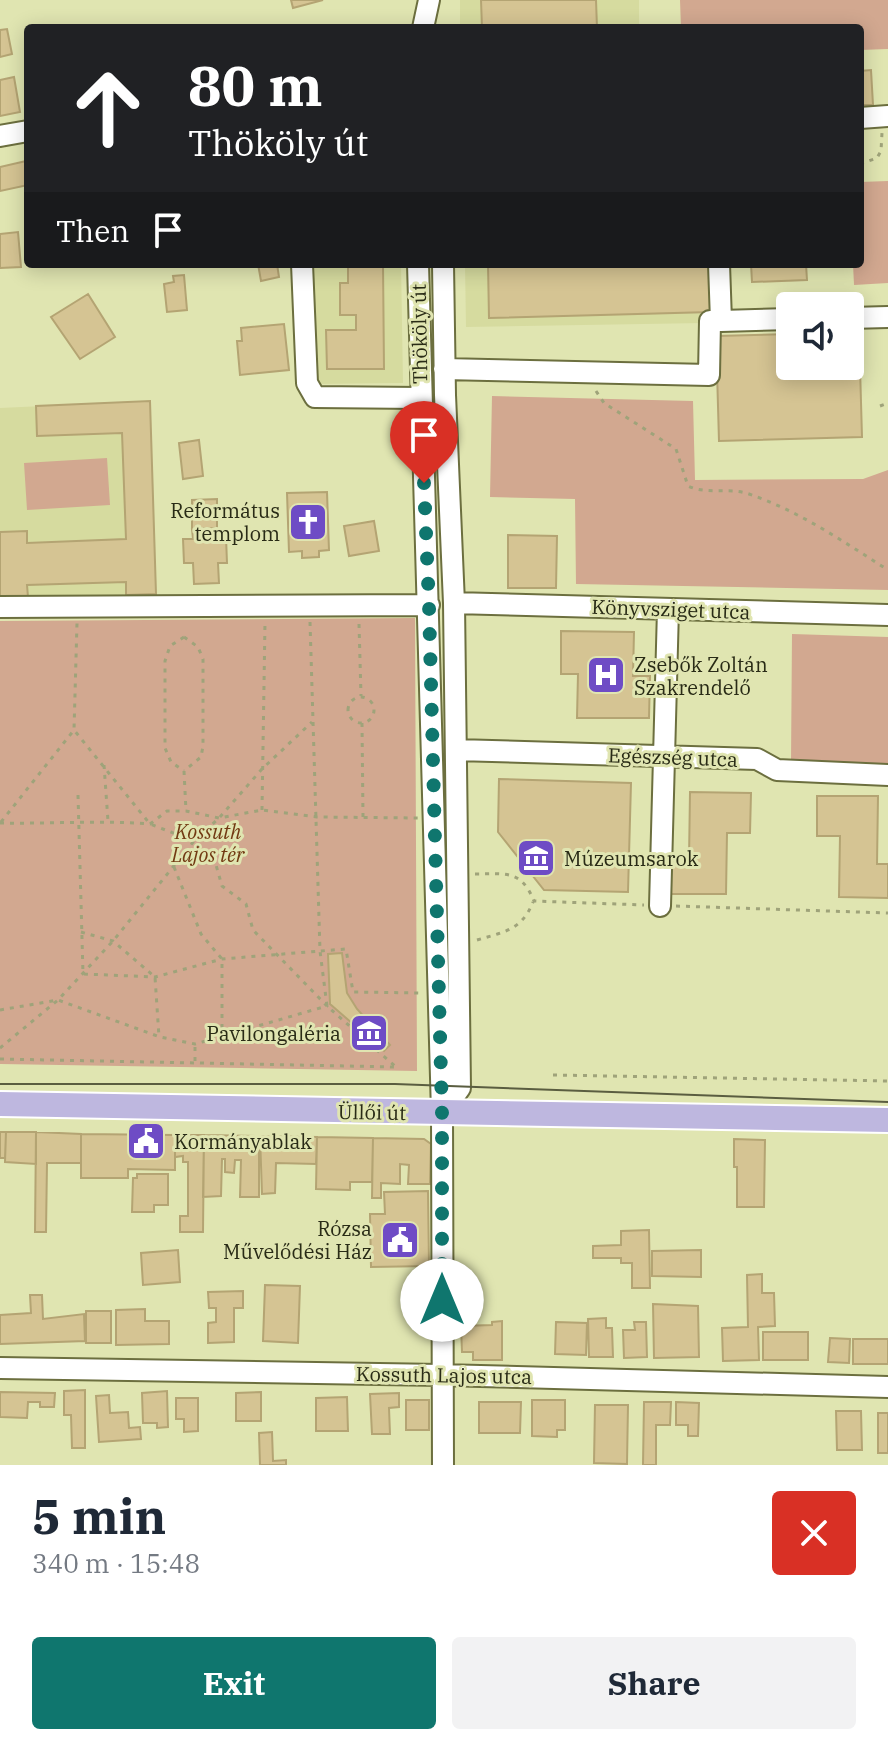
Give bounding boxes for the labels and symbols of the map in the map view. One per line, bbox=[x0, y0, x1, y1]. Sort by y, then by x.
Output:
street label: Thököly út bbox=[405, 284, 433, 384]
pin bbox=[390, 401, 458, 483]
place label: Református templom bbox=[170, 497, 280, 547]
church icon: Református templom bbox=[287, 501, 329, 543]
street label: Könyvsziget utca bbox=[591, 593, 751, 625]
place label: Zsebők Zoltán Szakrendelő bbox=[634, 651, 768, 701]
hospital icon: Zsebők Zoltán Szakrendelő bbox=[585, 654, 627, 696]
street label: Egészség utca bbox=[608, 741, 739, 773]
park label: Kossuth Lajos tér bbox=[170, 818, 246, 868]
museum icon: Múzeumsarok bbox=[515, 837, 557, 879]
place label: Múzeumsarok bbox=[564, 845, 699, 872]
museum icon: Pavilongaléria bbox=[348, 1012, 390, 1054]
place label: Pavilongaléria bbox=[207, 1020, 341, 1047]
street label: Üllői út bbox=[338, 1098, 406, 1126]
public building icon: Kormányablak bbox=[125, 1120, 167, 1162]
place label: Kormányablak bbox=[174, 1128, 312, 1155]
place label: Rózsa Művelődési Ház bbox=[223, 1215, 372, 1265]
public building icon: Rózsa Művelődési Ház bbox=[379, 1219, 421, 1261]
position arrow bbox=[400, 1258, 484, 1342]
street label: Kossuth Lajos utca bbox=[356, 1360, 532, 1390]

